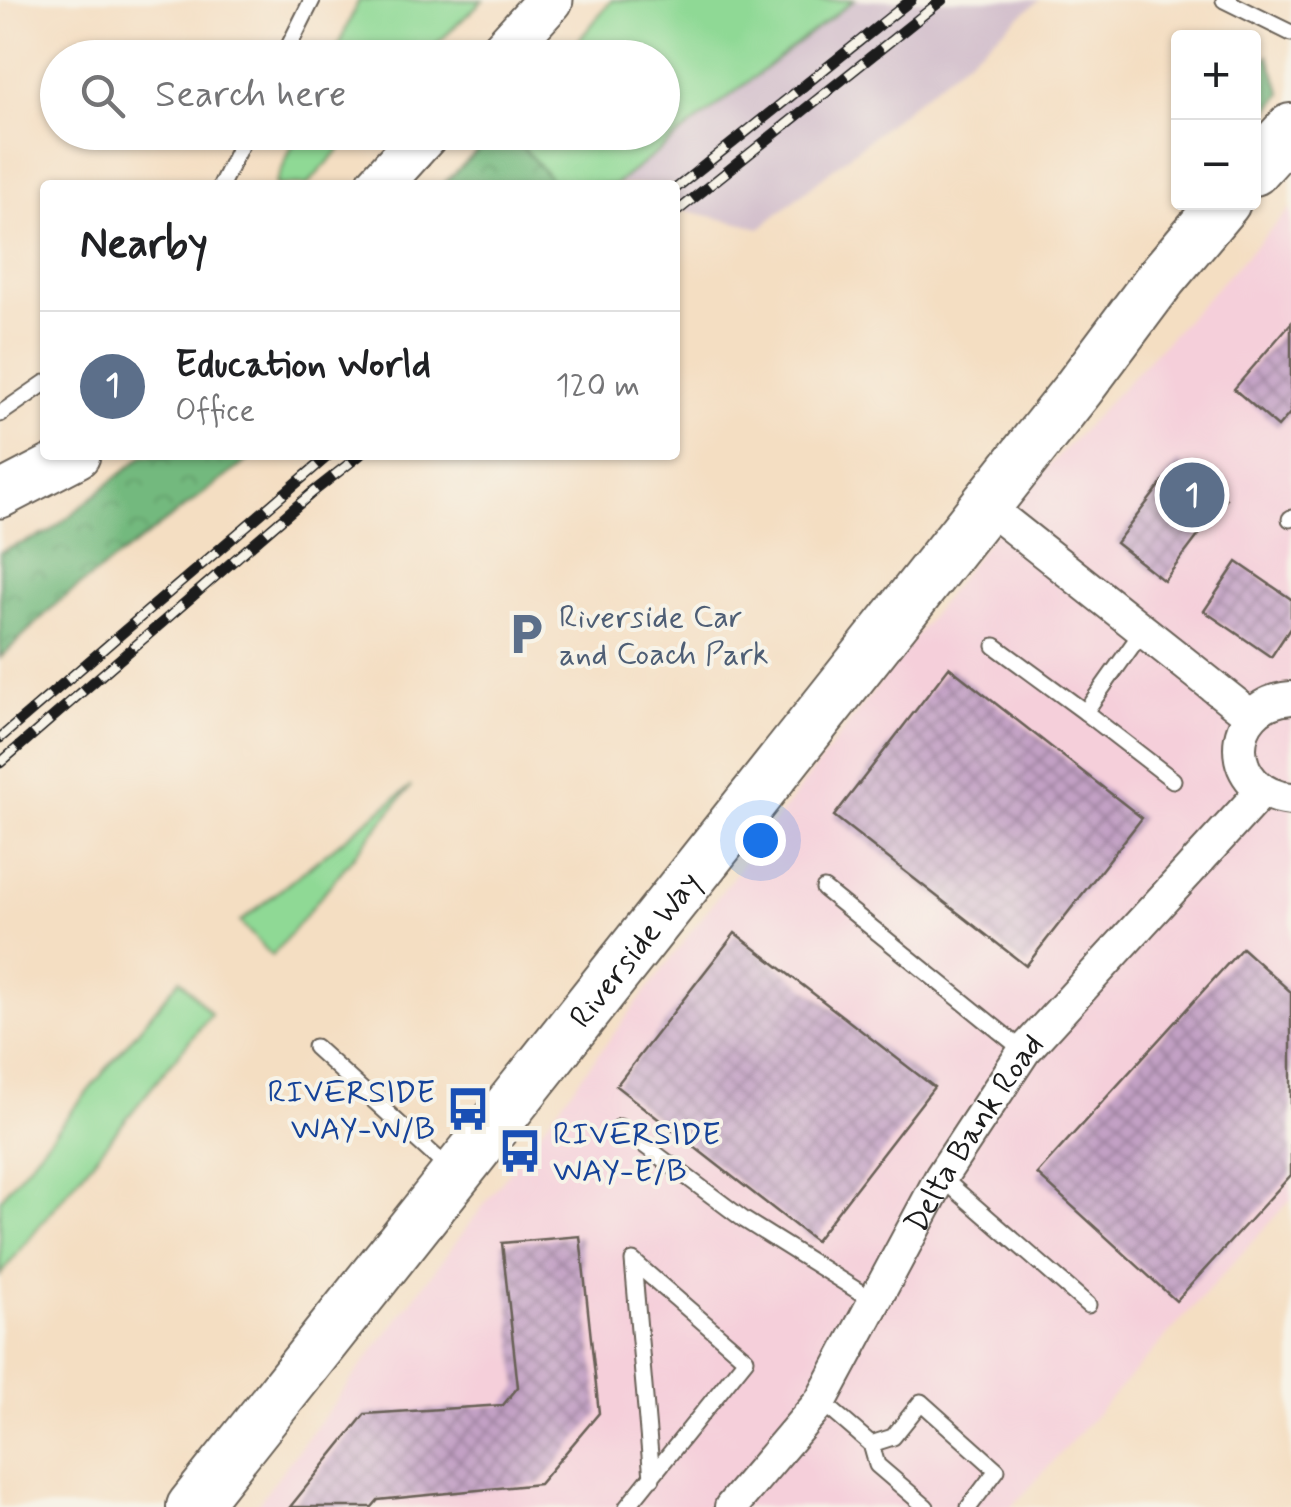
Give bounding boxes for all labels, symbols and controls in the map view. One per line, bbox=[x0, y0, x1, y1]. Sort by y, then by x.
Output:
map controls bbox=[1171, 30, 1261, 210]
button: + bbox=[1171, 30, 1261, 120]
search box bbox=[40, 40, 680, 150]
icon: search bbox=[75, 68, 130, 123]
text: Search here bbox=[155, 71, 346, 120]
button: − bbox=[1171, 120, 1261, 210]
text: Nearby bbox=[80, 218, 208, 273]
text: Education World bbox=[175, 341, 431, 390]
text: 1 bbox=[105, 365, 120, 407]
text: 120 m bbox=[555, 365, 640, 407]
text: Office bbox=[175, 390, 255, 432]
pin: 1 bbox=[1160, 458, 1224, 532]
place label: Riverside Car and Coach Park bbox=[559, 597, 769, 676]
parking icon: Riverside Car and Coach Park bbox=[502, 610, 550, 658]
your location bbox=[735, 815, 786, 866]
street label: Riverside Way bbox=[561, 863, 711, 1037]
street label: Delta Bank Road bbox=[896, 1025, 1053, 1240]
place label: RIVERSIDE WAY-W/B bbox=[268, 1072, 435, 1151]
bus stop icon: RIVERSIDE WAY-W/B bbox=[444, 1085, 492, 1133]
place label: RIVERSIDE WAY-E/B bbox=[553, 1114, 721, 1193]
bus stop icon: RIVERSIDE WAY-E/B bbox=[496, 1127, 544, 1175]

